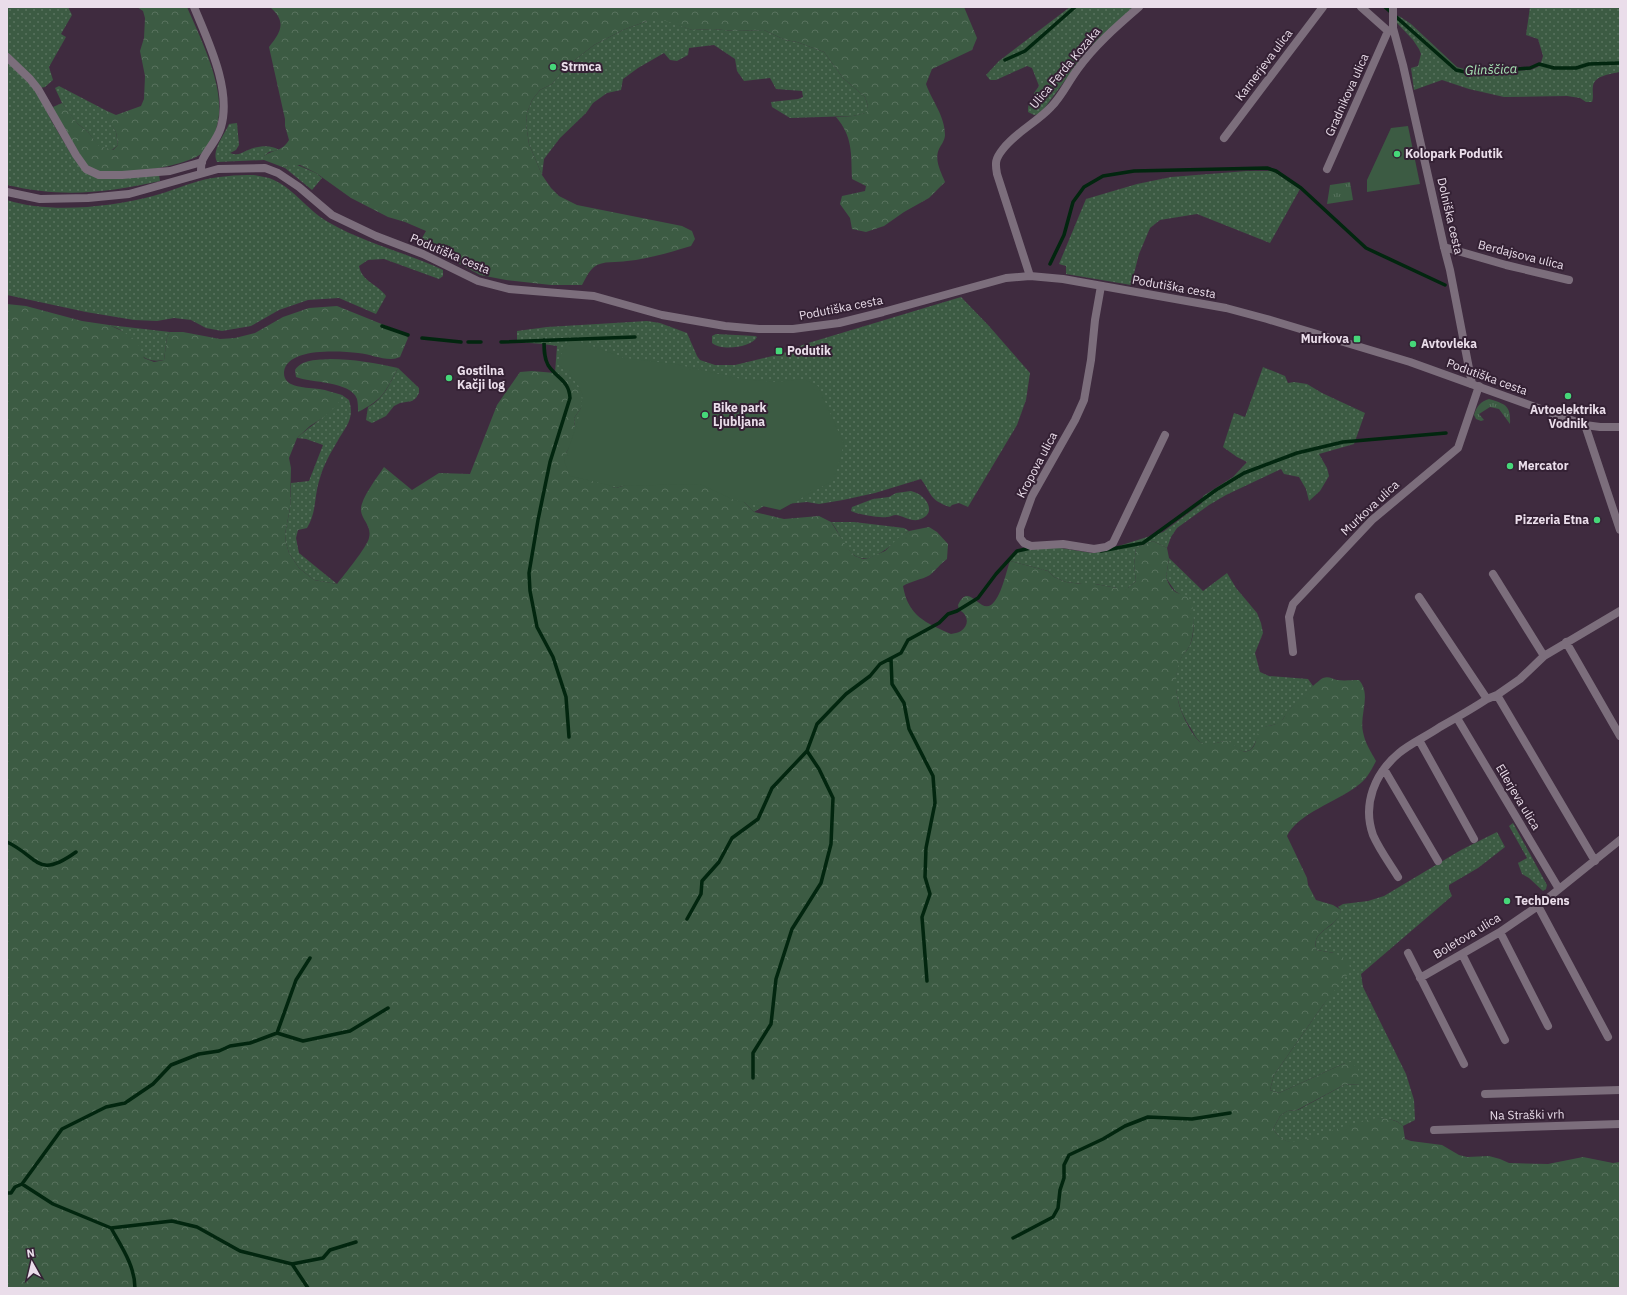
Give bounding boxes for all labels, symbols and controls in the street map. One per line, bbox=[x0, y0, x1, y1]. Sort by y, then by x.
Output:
street label: Ulica Ferda Kozaka bbox=[1026, 23, 1103, 112]
street label: Karnerjeva ulica bbox=[1232, 25, 1296, 104]
street label: Gradnikova ulica bbox=[1322, 50, 1372, 139]
place label: Strmca bbox=[561, 59, 602, 74]
water label: Glinščica bbox=[1464, 60, 1518, 79]
marker: Strmca bbox=[548, 62, 558, 72]
place label: Kolopark Podutik bbox=[1405, 146, 1503, 161]
marker: Kolopark Podutik bbox=[1392, 149, 1402, 159]
street label: Dolniška cesta bbox=[1434, 176, 1467, 256]
street label: Podutiška cesta bbox=[408, 230, 493, 277]
street label: Berdajsova ulica bbox=[1477, 237, 1566, 273]
street label: Podutiška cesta bbox=[1131, 272, 1218, 301]
street label: Podutiška cesta bbox=[798, 292, 885, 323]
place label: Murkova bbox=[1301, 331, 1349, 346]
marker: Murkova bbox=[1352, 334, 1362, 344]
place label: Avtovleka bbox=[1421, 336, 1477, 351]
marker: Avtovleka bbox=[1408, 339, 1418, 349]
place label: Podutik bbox=[787, 343, 831, 358]
marker: Podutik bbox=[774, 346, 784, 356]
street label: Podutiška cesta bbox=[1445, 355, 1530, 398]
place label: Gostilna Kačji log bbox=[457, 363, 505, 392]
marker: Gostilna Kačji log bbox=[444, 373, 454, 383]
marker: Avtoelektrika Vodnik bbox=[1563, 391, 1573, 401]
place label: Bike park Ljubljana bbox=[713, 400, 767, 429]
place label: Avtoelektrika Vodnik bbox=[1530, 402, 1606, 431]
marker: Bike park Ljubljana bbox=[700, 410, 710, 420]
street label: Kropova ulica bbox=[1013, 429, 1061, 500]
place label: Mercator bbox=[1518, 458, 1569, 473]
marker: Mercator bbox=[1505, 461, 1515, 471]
street label: Murkova ulica bbox=[1337, 476, 1402, 538]
place label: Pizzeria Etna bbox=[1515, 512, 1589, 527]
marker: Pizzeria Etna bbox=[1592, 515, 1602, 525]
street label: Ellerjeva ulica bbox=[1493, 761, 1544, 833]
place label: TechDens bbox=[1515, 893, 1570, 908]
marker: TechDens bbox=[1502, 896, 1512, 906]
street label: Boletova ulica bbox=[1430, 909, 1504, 962]
street label: Na Straški vrh bbox=[1489, 1106, 1565, 1123]
north arrow bbox=[12, 1243, 52, 1283]
text: N bbox=[26, 1246, 36, 1261]

